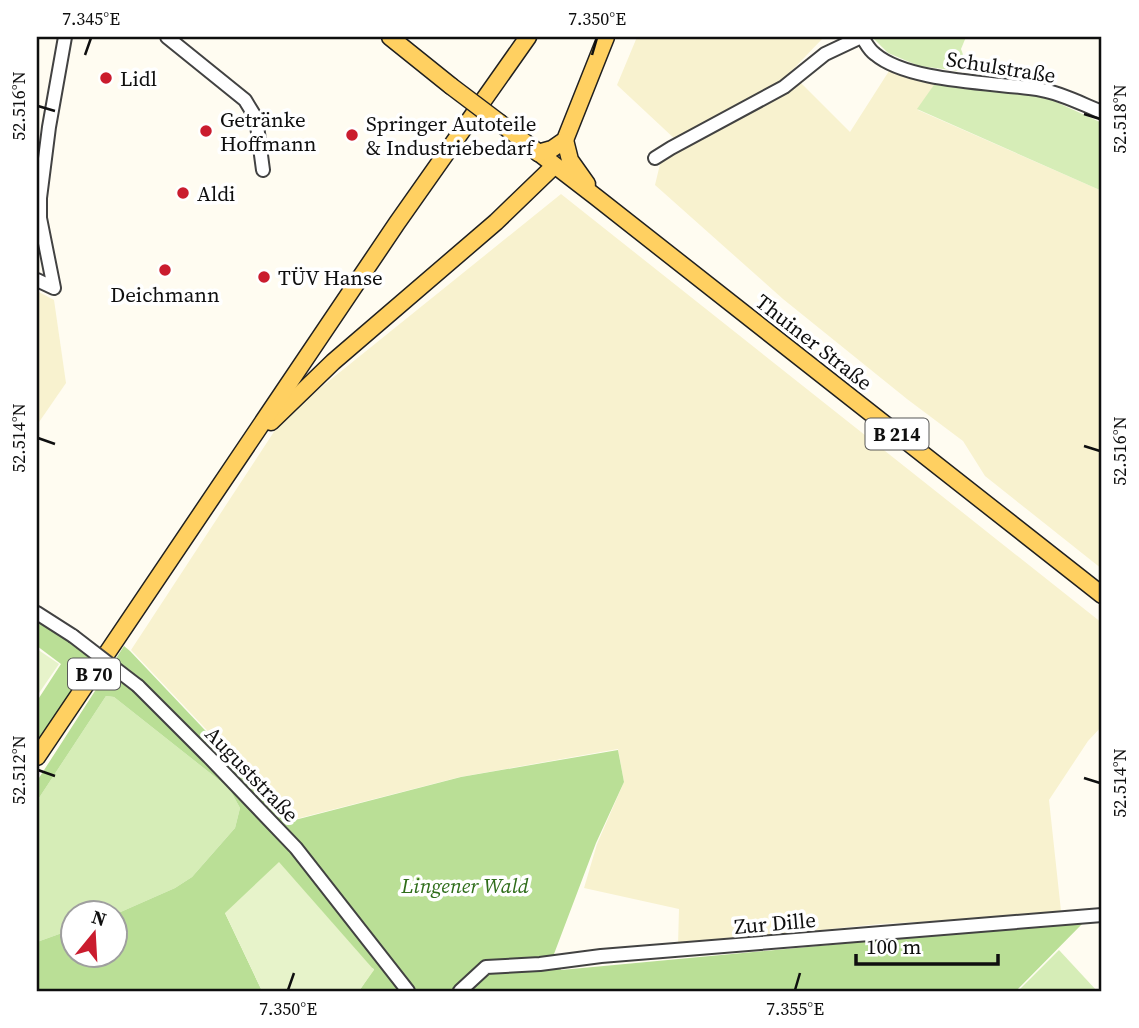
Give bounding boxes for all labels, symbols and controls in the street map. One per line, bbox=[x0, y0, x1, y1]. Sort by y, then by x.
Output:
text: 7.345°E bbox=[62, 6, 120, 31]
text: 7.350°E bbox=[568, 6, 626, 31]
street label: Schulstraße bbox=[944, 44, 1058, 90]
place label: Lidl bbox=[120, 64, 157, 93]
marker: Lidl bbox=[98, 70, 114, 86]
text: 52.516°N bbox=[6, 71, 31, 141]
text: 52.518°N bbox=[1107, 84, 1132, 154]
place label: Getränke Hoffmann bbox=[220, 105, 317, 158]
place label: Springer Autoteile & Industriebedarf bbox=[366, 109, 536, 162]
marker: Getränke Hoffmann bbox=[198, 123, 214, 139]
marker: Springer Autoteile & Industriebedarf bbox=[344, 127, 360, 143]
place label: Aldi bbox=[197, 179, 235, 208]
marker: Aldi bbox=[175, 185, 191, 201]
marker: Deichmann bbox=[157, 262, 173, 278]
place label: TÜV Hanse bbox=[278, 263, 383, 292]
marker: TÜV Hanse bbox=[256, 269, 272, 285]
place label: Deichmann bbox=[110, 280, 220, 309]
street label: Thuiner Straße bbox=[750, 287, 878, 397]
text: 52.514°N bbox=[6, 403, 31, 473]
text: 52.516°N bbox=[1107, 416, 1132, 486]
road number: B 214 bbox=[866, 418, 928, 449]
road number: B 70 bbox=[68, 659, 120, 690]
street label: Auguststraße bbox=[199, 720, 305, 828]
text: 52.512°N bbox=[6, 735, 31, 805]
text: 52.514°N bbox=[1107, 748, 1132, 818]
park label: Lingener Wald bbox=[400, 871, 529, 900]
north arrow bbox=[60, 898, 130, 968]
text: N bbox=[89, 903, 110, 932]
street label: Zur Dille bbox=[733, 905, 817, 941]
scale bar bbox=[856, 923, 997, 967]
text: 100 m bbox=[866, 932, 921, 961]
text: 7.350°E bbox=[259, 996, 317, 1021]
text: 7.355°E bbox=[766, 996, 824, 1021]

